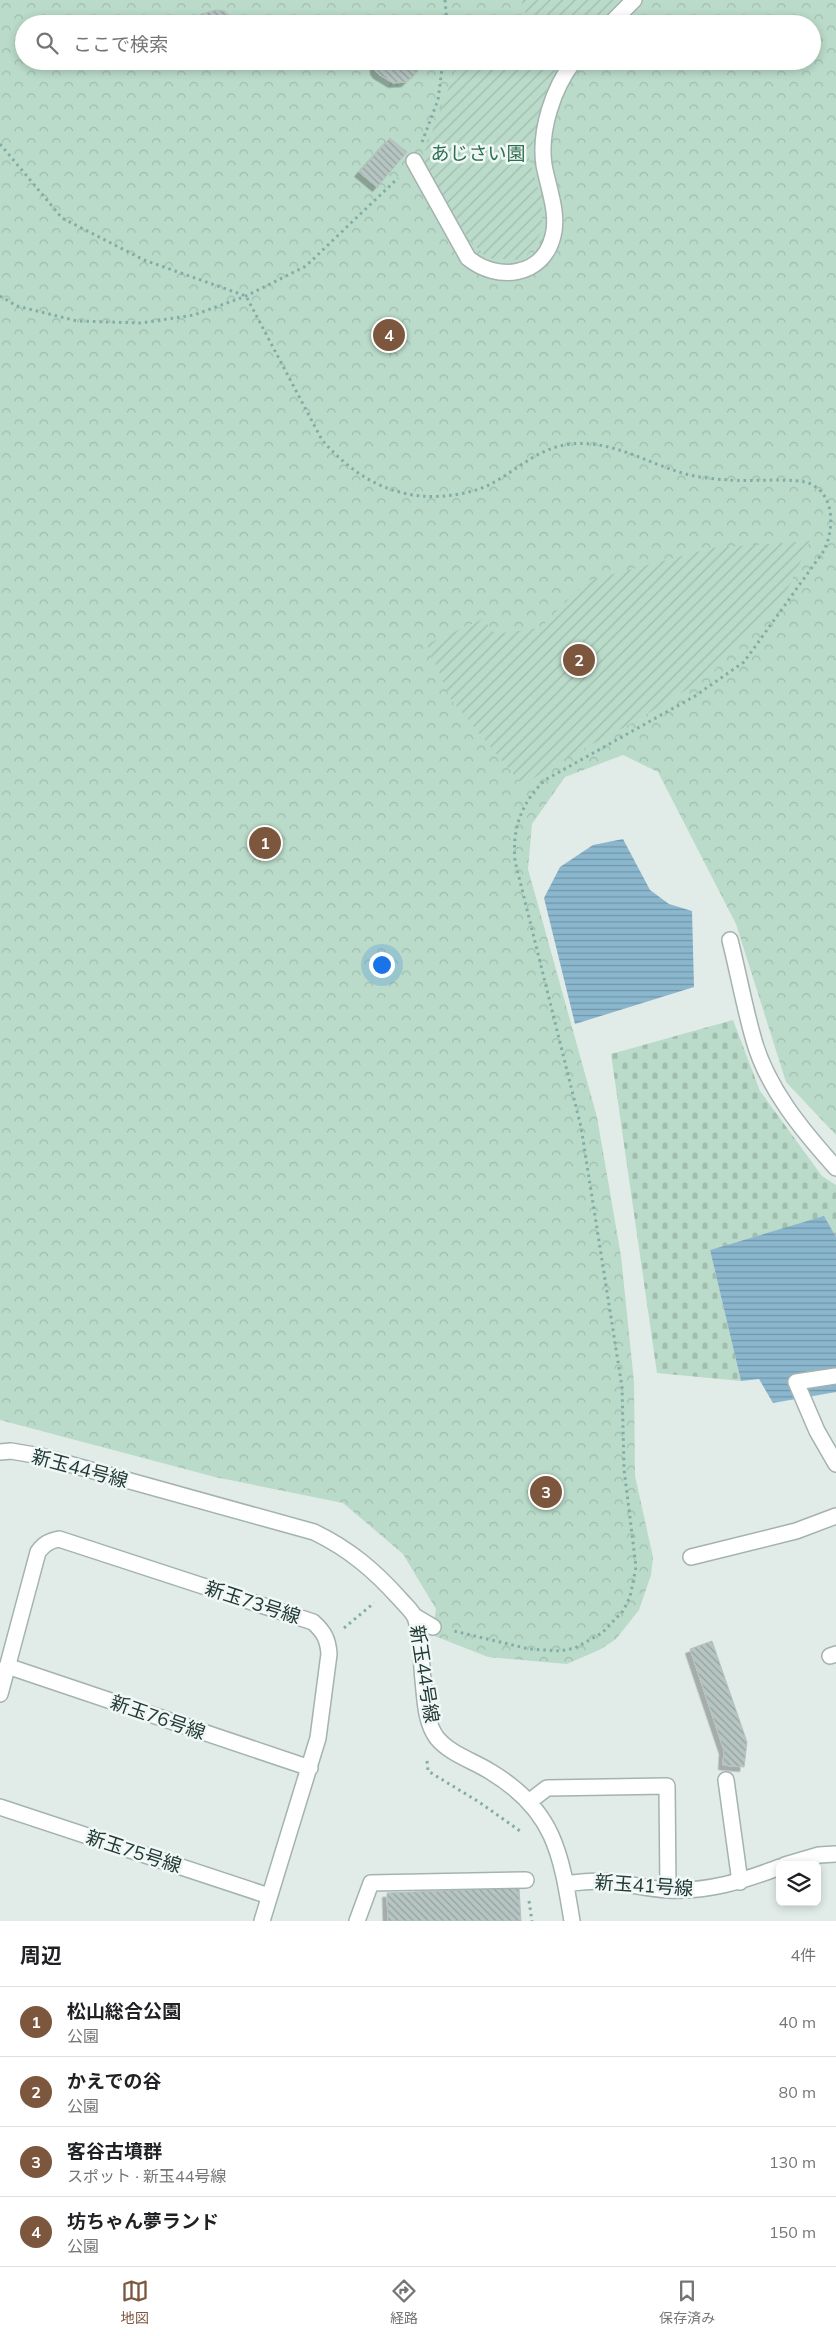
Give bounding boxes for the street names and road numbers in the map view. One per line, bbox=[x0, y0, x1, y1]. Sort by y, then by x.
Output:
street label: 新玉44号線 bbox=[29, 1444, 131, 1492]
street label: 新玉73号線 bbox=[202, 1575, 304, 1629]
street label: 新玉44号線 bbox=[405, 1623, 445, 1725]
street label: 新玉76号線 bbox=[107, 1690, 209, 1744]
street label: 新玉75号線 bbox=[83, 1824, 185, 1878]
street label: 新玉41号線 bbox=[594, 1870, 694, 1900]

